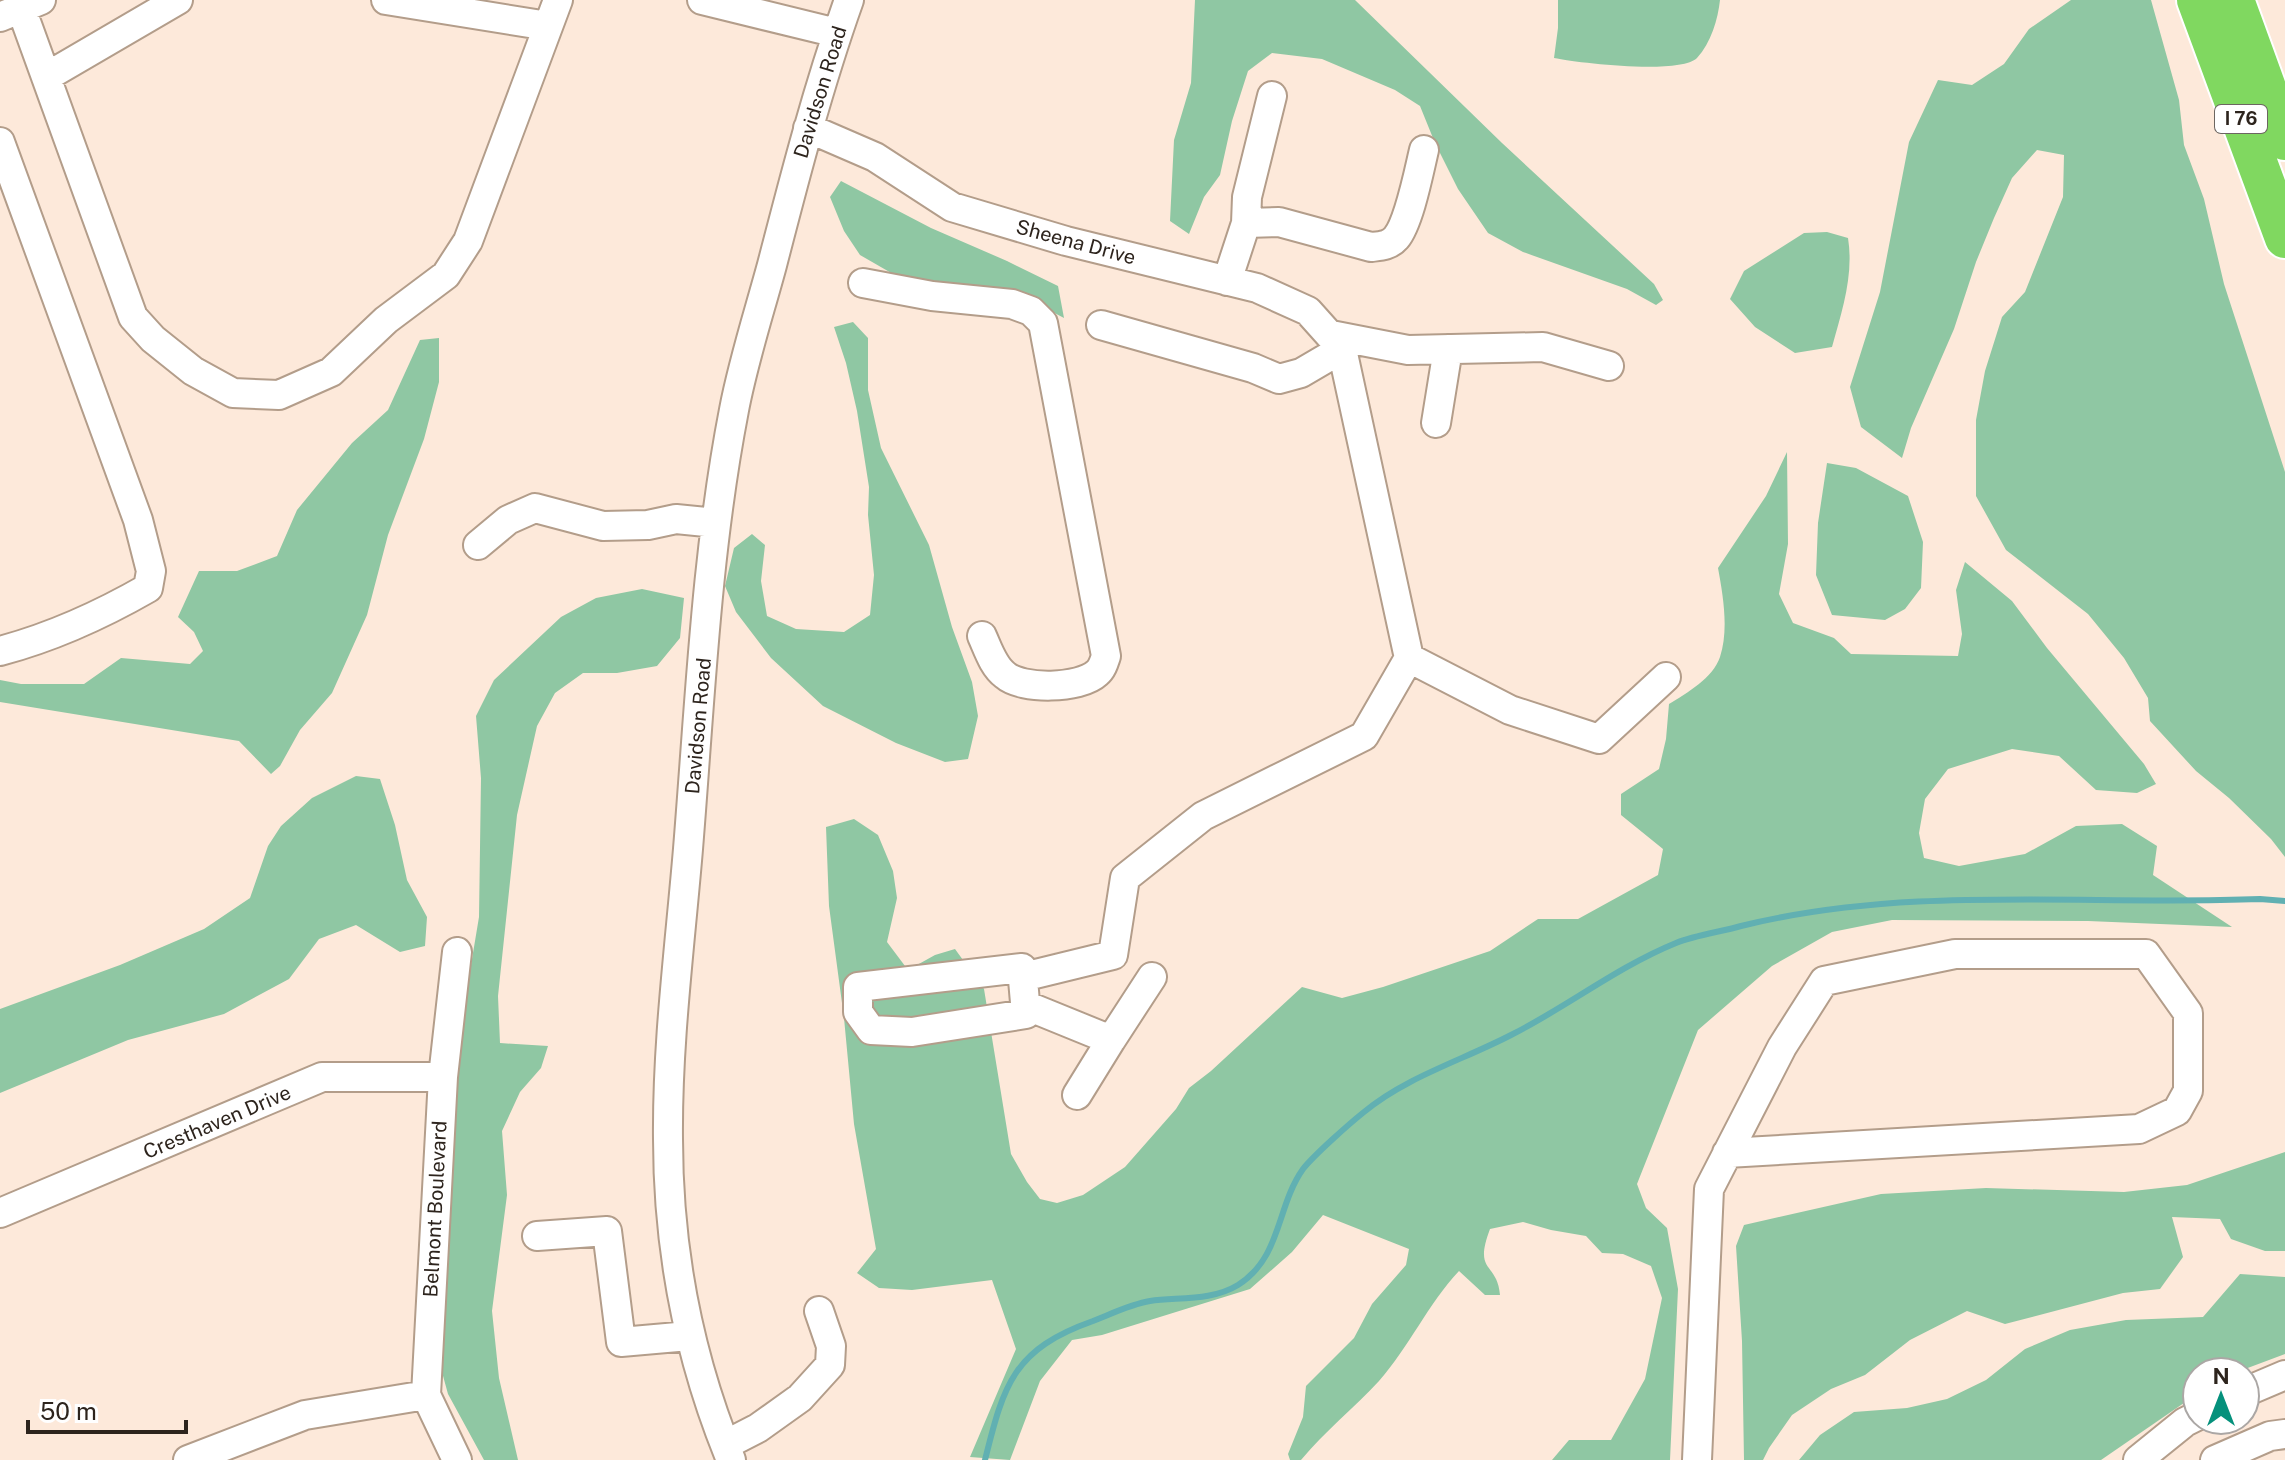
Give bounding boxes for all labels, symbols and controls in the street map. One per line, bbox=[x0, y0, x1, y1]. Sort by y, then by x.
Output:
street label: Davidson Road bbox=[789, 23, 851, 161]
road number: I 76 bbox=[2215, 105, 2267, 133]
street label: Sheena Drive bbox=[1014, 215, 1138, 269]
street label: Davidson Road bbox=[680, 657, 716, 795]
street label: Cresthaven Drive bbox=[140, 1080, 294, 1164]
street label: Belmont Boulevard bbox=[418, 1120, 452, 1298]
north arrow bbox=[2181, 1356, 2261, 1436]
text: N bbox=[2212, 1363, 2230, 1389]
scale bar bbox=[28, 1384, 186, 1434]
text: 50 m bbox=[40, 1397, 97, 1425]

